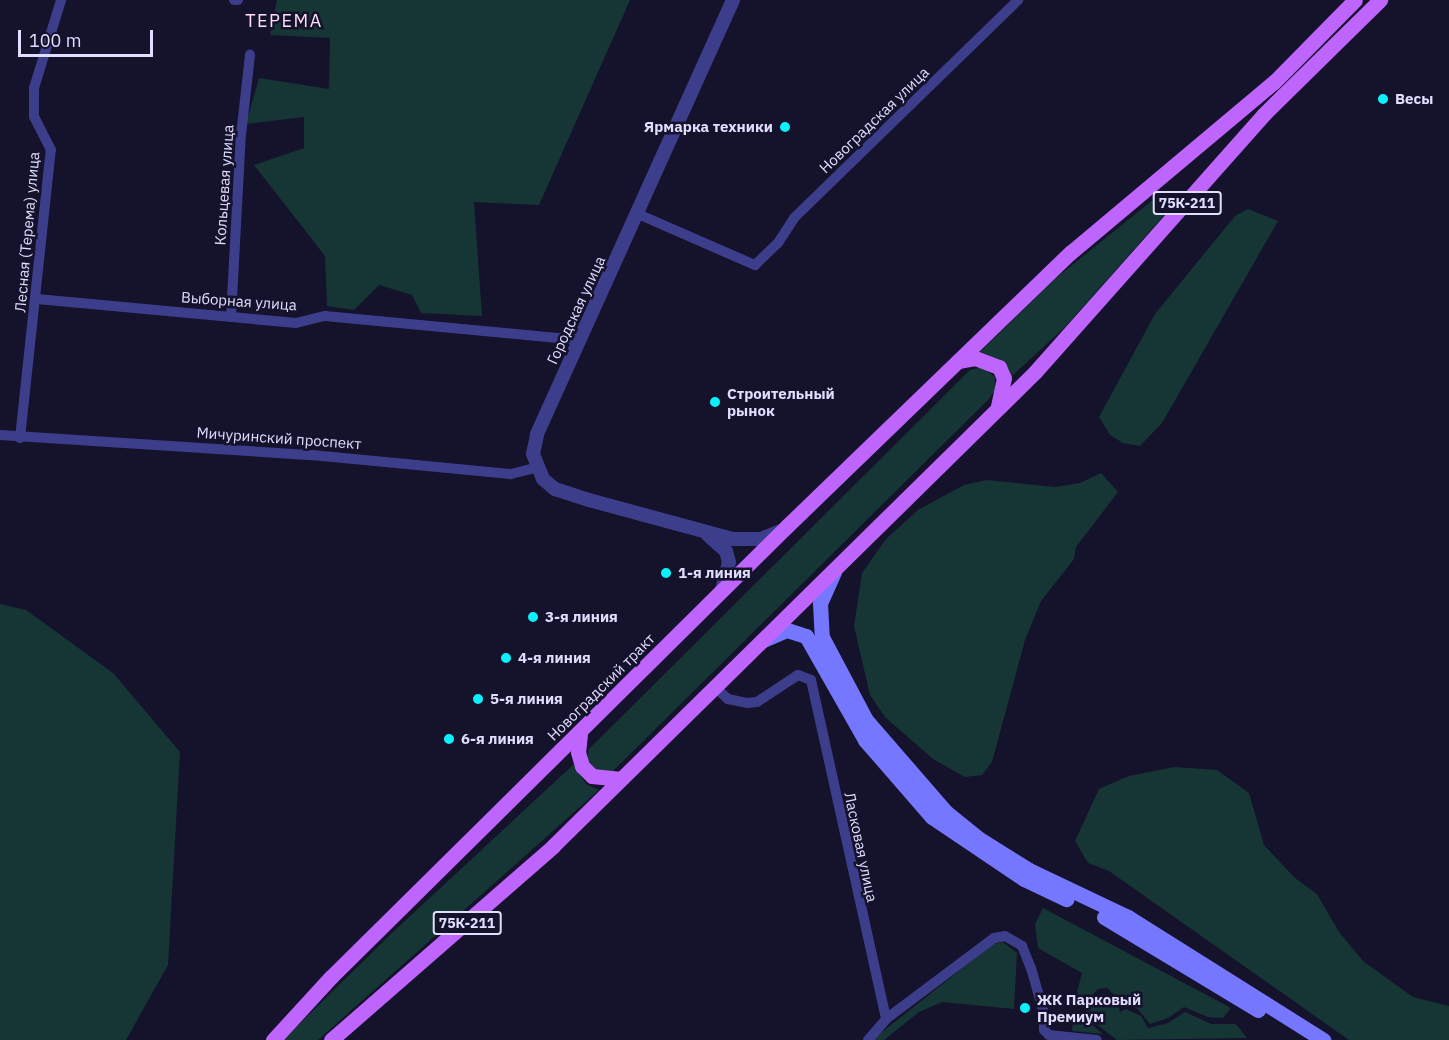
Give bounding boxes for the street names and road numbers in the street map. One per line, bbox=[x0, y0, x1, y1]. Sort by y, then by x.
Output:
street label: Новоградская улица bbox=[816, 63, 932, 177]
street label: Кольцевая улица bbox=[211, 124, 237, 246]
street label: Лесная (Терема) улица bbox=[11, 151, 43, 313]
road number: 75К-211 bbox=[1152, 192, 1222, 214]
street label: Городская улица bbox=[543, 253, 609, 367]
street label: Выборная улица bbox=[180, 288, 298, 314]
street label: Мичуринский проспект bbox=[196, 423, 362, 453]
street label: Новоградский тракт bbox=[544, 630, 658, 744]
street label: Ласковая улица bbox=[841, 791, 881, 903]
road number: 75К-211 bbox=[432, 912, 502, 934]

